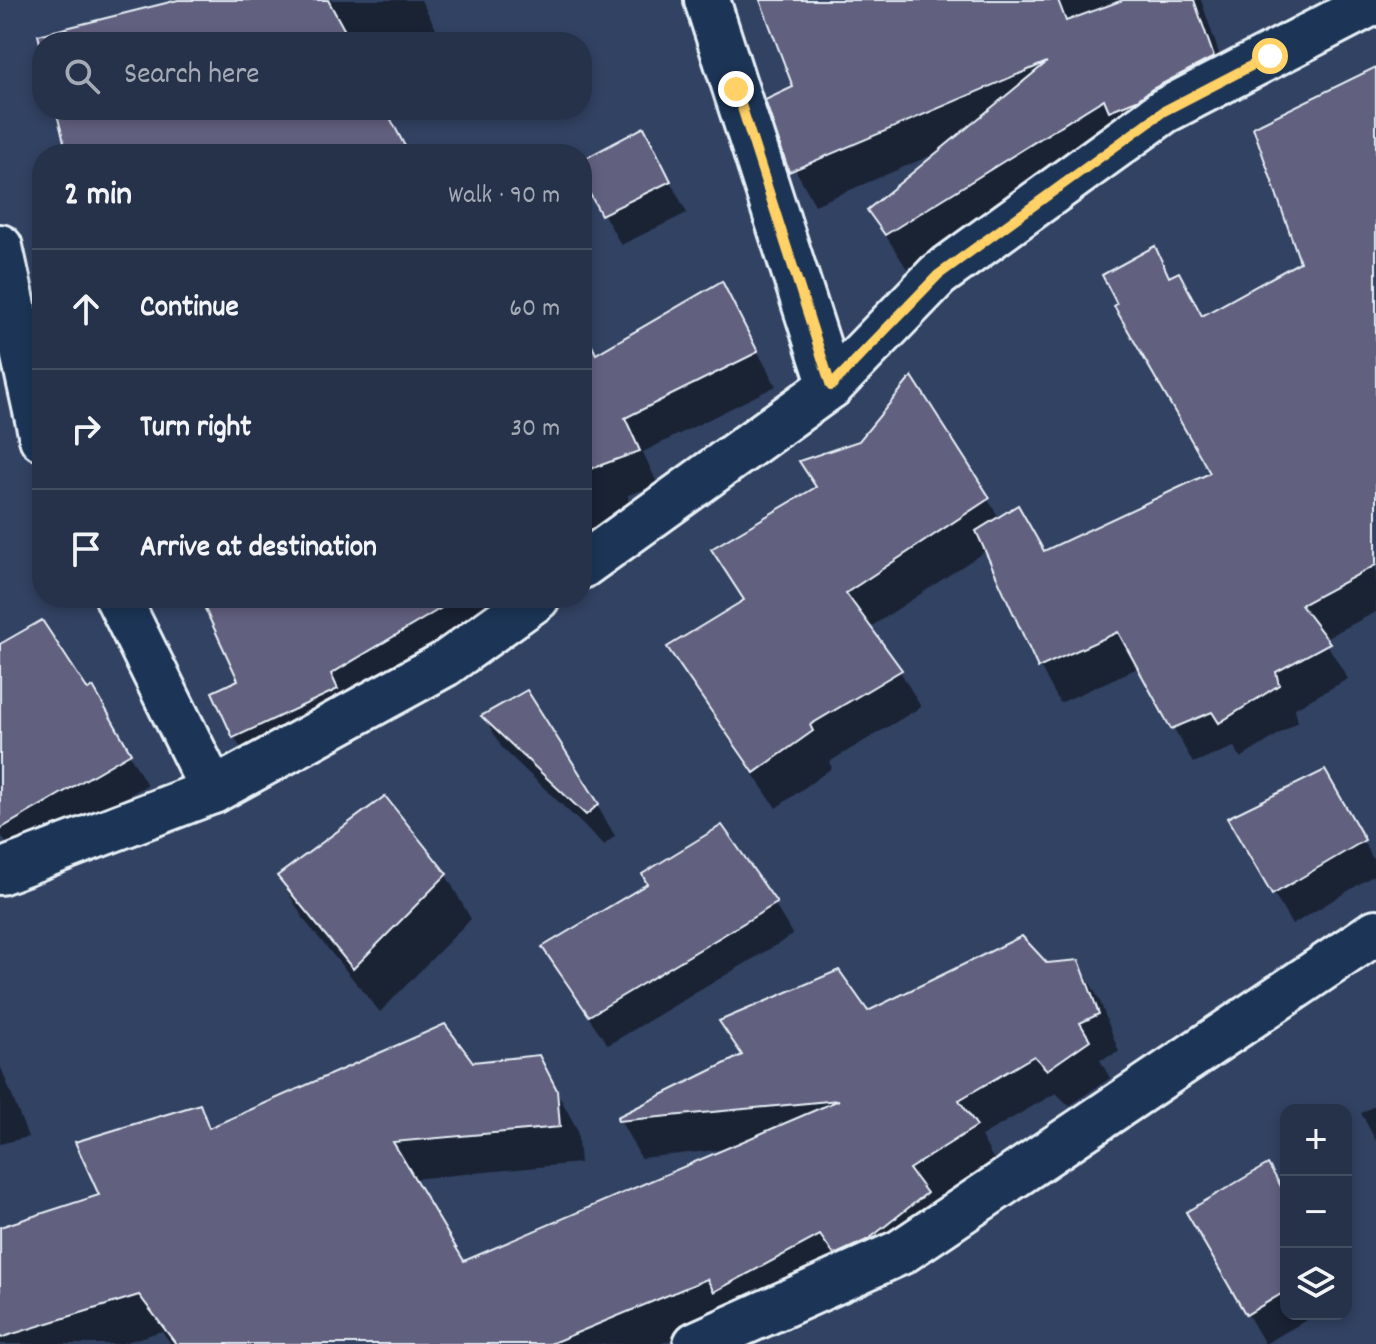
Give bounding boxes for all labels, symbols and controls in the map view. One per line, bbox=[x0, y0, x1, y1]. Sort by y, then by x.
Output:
search box bbox=[32, 32, 592, 120]
route start bbox=[1252, 38, 1288, 74]
icon: search bbox=[60, 54, 104, 98]
text: Search here bbox=[124, 55, 260, 98]
route end bbox=[718, 71, 754, 107]
text: 2 min bbox=[64, 172, 132, 221]
text: Walk · 90 m bbox=[448, 178, 560, 215]
icon: ahead bbox=[64, 287, 108, 331]
text: Continue bbox=[140, 288, 239, 331]
text: 60 m bbox=[509, 291, 560, 328]
icon: right bbox=[64, 407, 108, 451]
text: Turn right bbox=[140, 408, 251, 451]
text: 30 m bbox=[510, 411, 560, 448]
icon: arrive bbox=[64, 527, 108, 571]
text: Arrive at destination bbox=[140, 528, 377, 571]
map controls bbox=[1280, 1104, 1352, 1320]
button: + bbox=[1280, 1104, 1352, 1176]
button: − bbox=[1280, 1176, 1352, 1248]
button: layers bbox=[1280, 1248, 1352, 1320]

